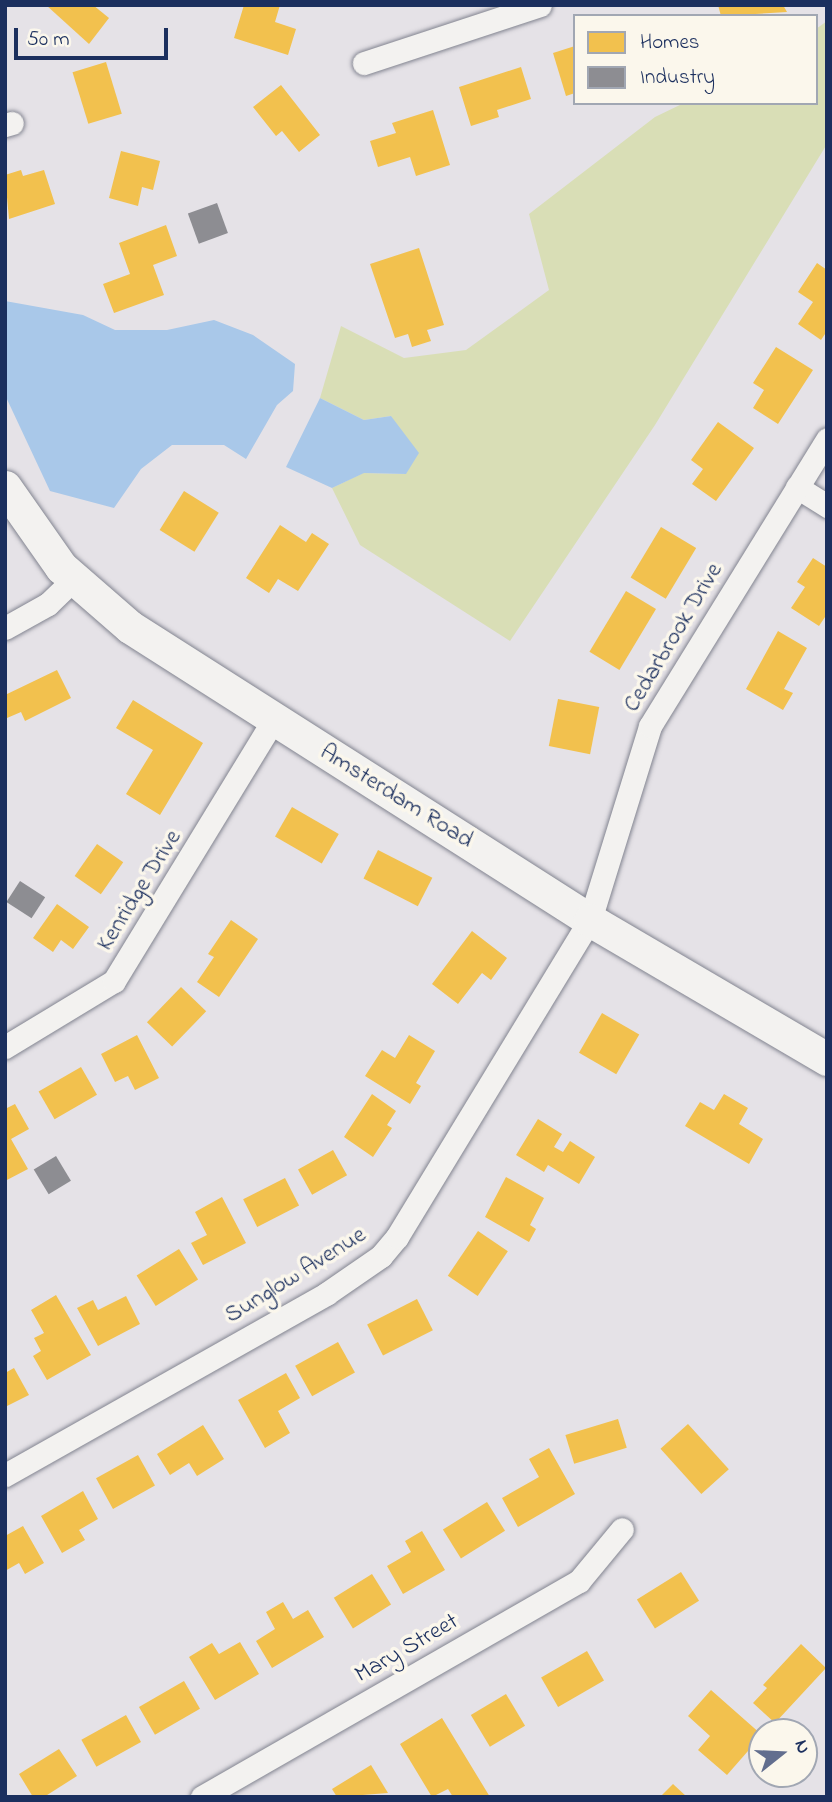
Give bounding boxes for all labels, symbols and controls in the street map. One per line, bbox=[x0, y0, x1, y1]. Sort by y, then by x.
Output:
scale bar bbox=[18, 14, 172, 58]
legend bbox=[573, 14, 818, 105]
text: 50 m bbox=[27, 25, 70, 55]
text: Homes bbox=[640, 28, 700, 58]
text: Industry bbox=[640, 63, 715, 93]
street label: Cedarbrook Drive bbox=[618, 558, 730, 718]
street label: Amsterdam Road bbox=[314, 738, 478, 856]
street label: Kenridge Drive bbox=[91, 825, 189, 957]
street label: Sunglow Avenue bbox=[220, 1221, 372, 1331]
street label: Mary Street bbox=[350, 1608, 464, 1690]
north arrow bbox=[748, 1718, 818, 1788]
text: N bbox=[787, 1737, 816, 1757]

